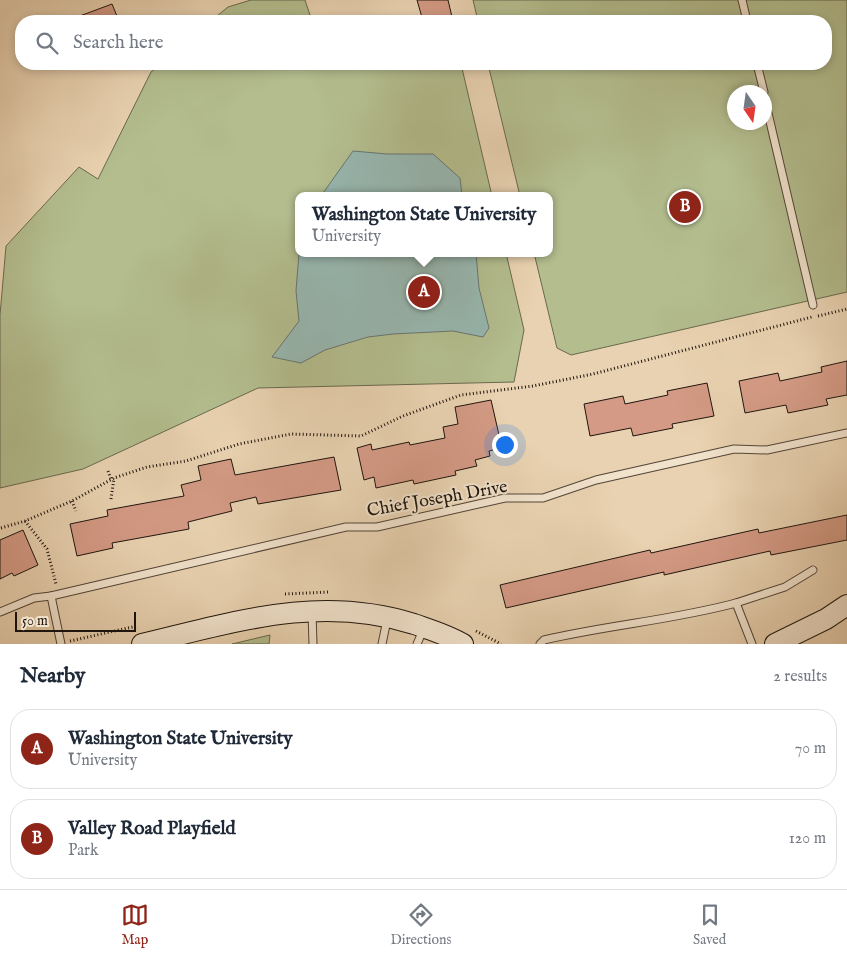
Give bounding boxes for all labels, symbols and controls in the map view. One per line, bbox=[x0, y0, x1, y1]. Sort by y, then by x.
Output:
search box bbox=[15, 15, 832, 70]
icon: search bbox=[33, 29, 61, 57]
text: Search here bbox=[73, 31, 164, 55]
north arrow bbox=[727, 85, 772, 130]
pin: B bbox=[669, 188, 701, 226]
popup bbox=[295, 192, 553, 257]
text: Washington State University bbox=[312, 203, 536, 227]
text: University bbox=[312, 227, 381, 247]
pin: A bbox=[408, 273, 440, 311]
your location bbox=[492, 432, 518, 458]
street label: Chief Joseph Drive bbox=[365, 476, 509, 523]
scale bar bbox=[15, 609, 136, 632]
text: 50 m bbox=[22, 612, 48, 630]
text: Nearby bbox=[20, 663, 85, 690]
text: 2 results bbox=[773, 667, 827, 687]
text: Washington State University bbox=[68, 727, 293, 751]
text: A bbox=[32, 739, 42, 759]
text: 70 m bbox=[795, 739, 826, 759]
text: University bbox=[68, 751, 137, 771]
text: Valley Road Playfield bbox=[68, 817, 236, 841]
text: B bbox=[32, 829, 42, 849]
text: 120 m bbox=[789, 829, 826, 849]
text: Park bbox=[68, 841, 98, 861]
tab: Map bbox=[121, 901, 149, 949]
tab: Directions bbox=[390, 901, 451, 949]
tab: Saved bbox=[693, 901, 726, 949]

